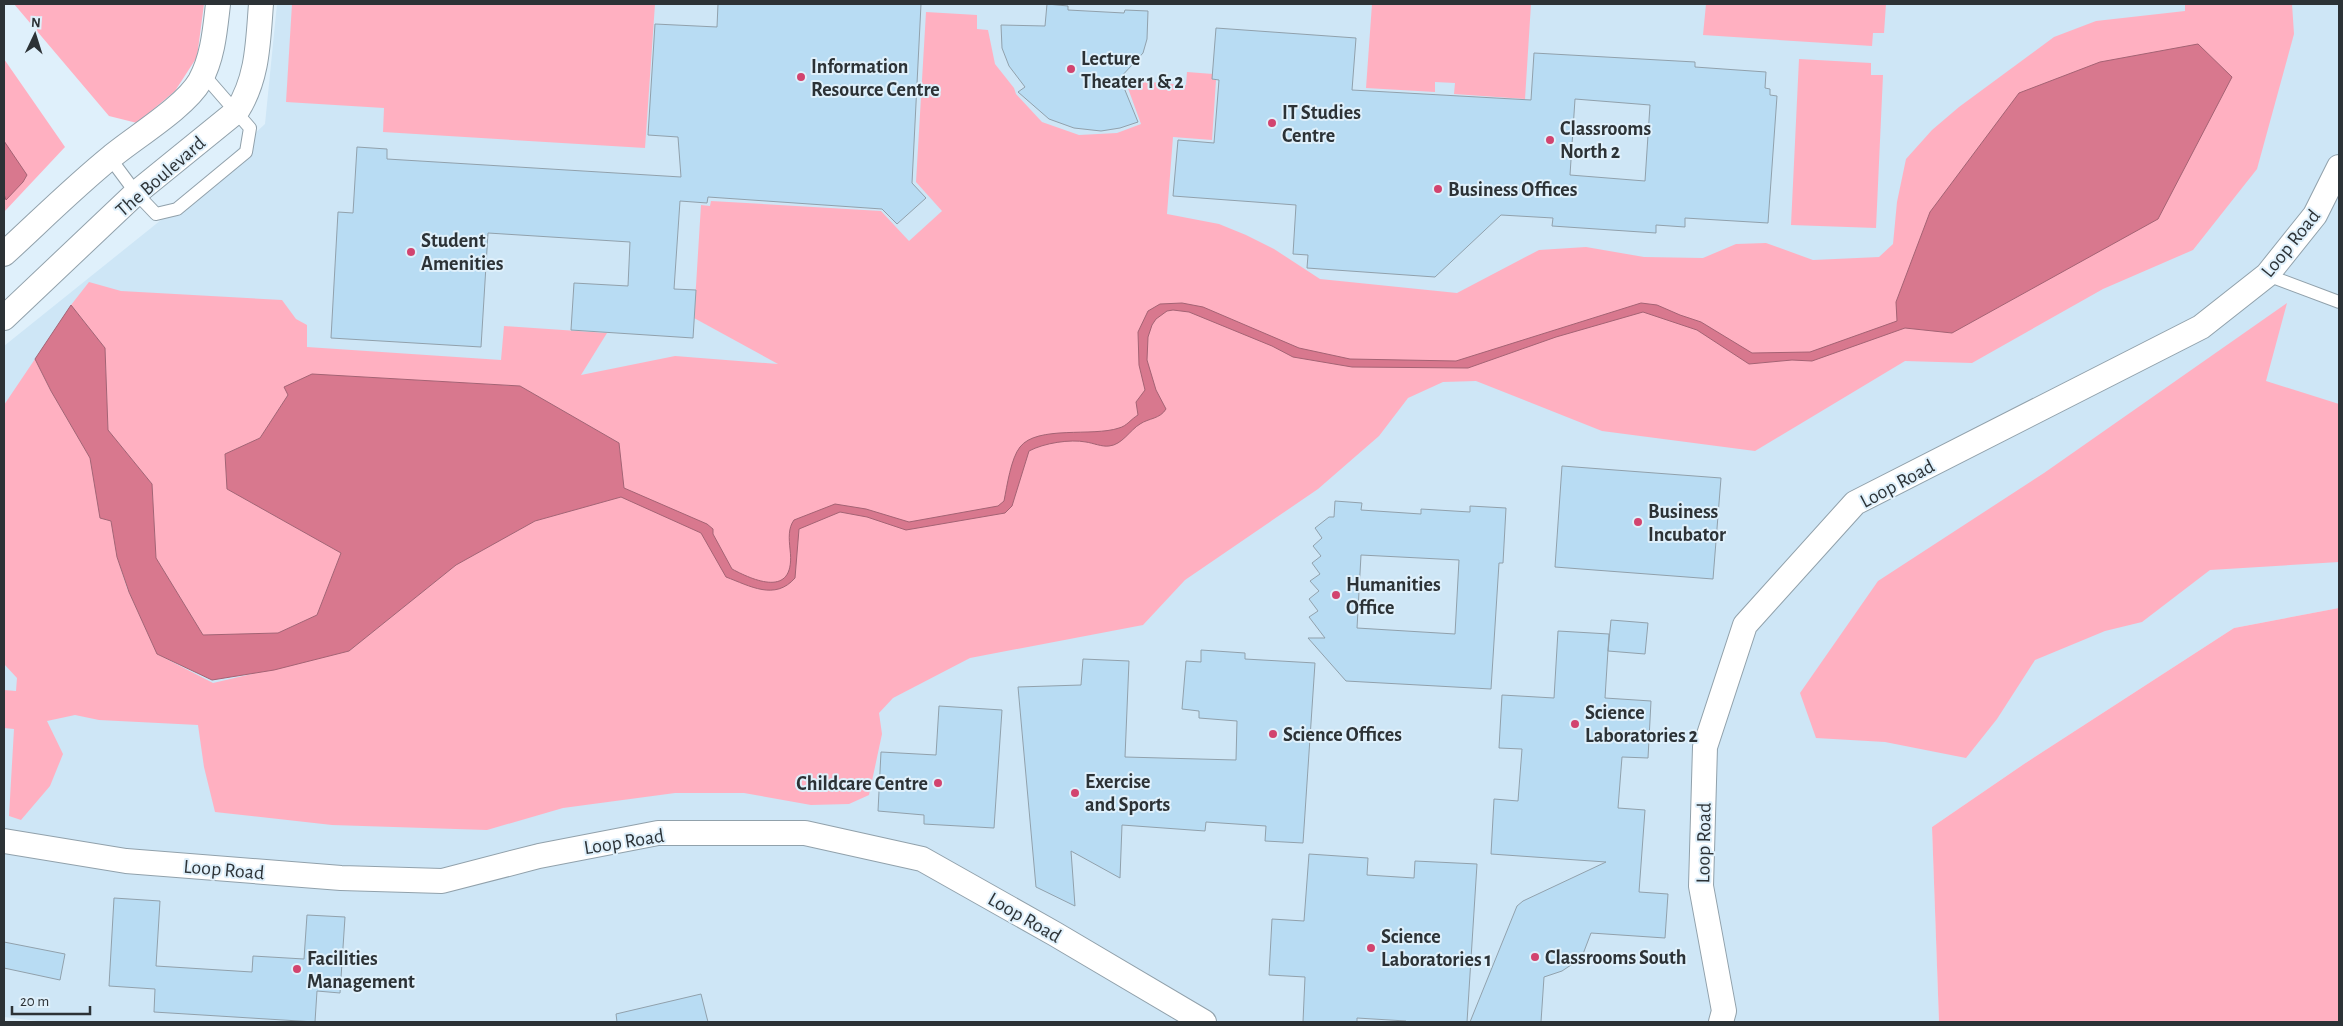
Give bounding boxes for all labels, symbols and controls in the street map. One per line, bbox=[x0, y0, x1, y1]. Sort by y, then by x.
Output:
north arrow bbox=[10, 10, 60, 60]
text: N bbox=[30, 16, 41, 30]
place label: Lecture Theater 1 & 2 bbox=[1081, 49, 1184, 92]
place label: Information Resource Centre bbox=[811, 57, 940, 100]
marker: Lecture Theater 1 & 2 bbox=[1065, 63, 1077, 75]
marker: Information Resource Centre bbox=[795, 71, 807, 83]
place label: IT Studies Centre bbox=[1282, 103, 1361, 146]
marker: IT Studies Centre bbox=[1266, 117, 1278, 129]
place label: Classrooms North 2 bbox=[1560, 119, 1651, 162]
street label: The Boulevard bbox=[112, 133, 209, 221]
marker: Classrooms North 2 bbox=[1544, 134, 1556, 146]
place label: Business Offices bbox=[1448, 180, 1578, 200]
marker: Business Offices bbox=[1432, 183, 1444, 195]
street label: Loop Road bbox=[2258, 206, 2324, 281]
place label: Student Amenities bbox=[421, 231, 504, 274]
marker: Student Amenities bbox=[405, 246, 417, 258]
street label: Loop Road bbox=[1857, 456, 1938, 512]
place label: Business Incubator bbox=[1648, 502, 1726, 545]
marker: Business Incubator bbox=[1632, 516, 1644, 528]
place label: Humanities Office bbox=[1346, 575, 1441, 618]
marker: Humanities Office bbox=[1330, 589, 1342, 601]
place label: Science Laboratories 2 bbox=[1585, 703, 1698, 746]
marker: Science Laboratories 2 bbox=[1569, 718, 1581, 730]
place label: Science Offices bbox=[1283, 725, 1402, 745]
marker: Science Offices bbox=[1267, 728, 1279, 740]
place label: Exercise and Sports bbox=[1085, 772, 1171, 815]
place label: Childcare Centre bbox=[796, 774, 928, 794]
marker: Childcare Centre bbox=[932, 777, 944, 789]
marker: Exercise and Sports bbox=[1069, 787, 1081, 799]
street label: Loop Road bbox=[1693, 802, 1715, 884]
street label: Loop Road bbox=[583, 826, 666, 858]
street label: Loop Road bbox=[183, 857, 265, 883]
street label: Loop Road bbox=[984, 889, 1065, 947]
place label: Science Laboratories 1 bbox=[1381, 927, 1492, 970]
marker: Science Laboratories 1 bbox=[1365, 942, 1377, 954]
place label: Classrooms South bbox=[1545, 948, 1686, 968]
place label: Facilities Management bbox=[307, 949, 415, 992]
marker: Classrooms South bbox=[1529, 951, 1541, 963]
marker: Facilities Management bbox=[291, 963, 303, 975]
scale bar bbox=[12, 984, 90, 1016]
text: 20 m bbox=[20, 994, 49, 1009]

